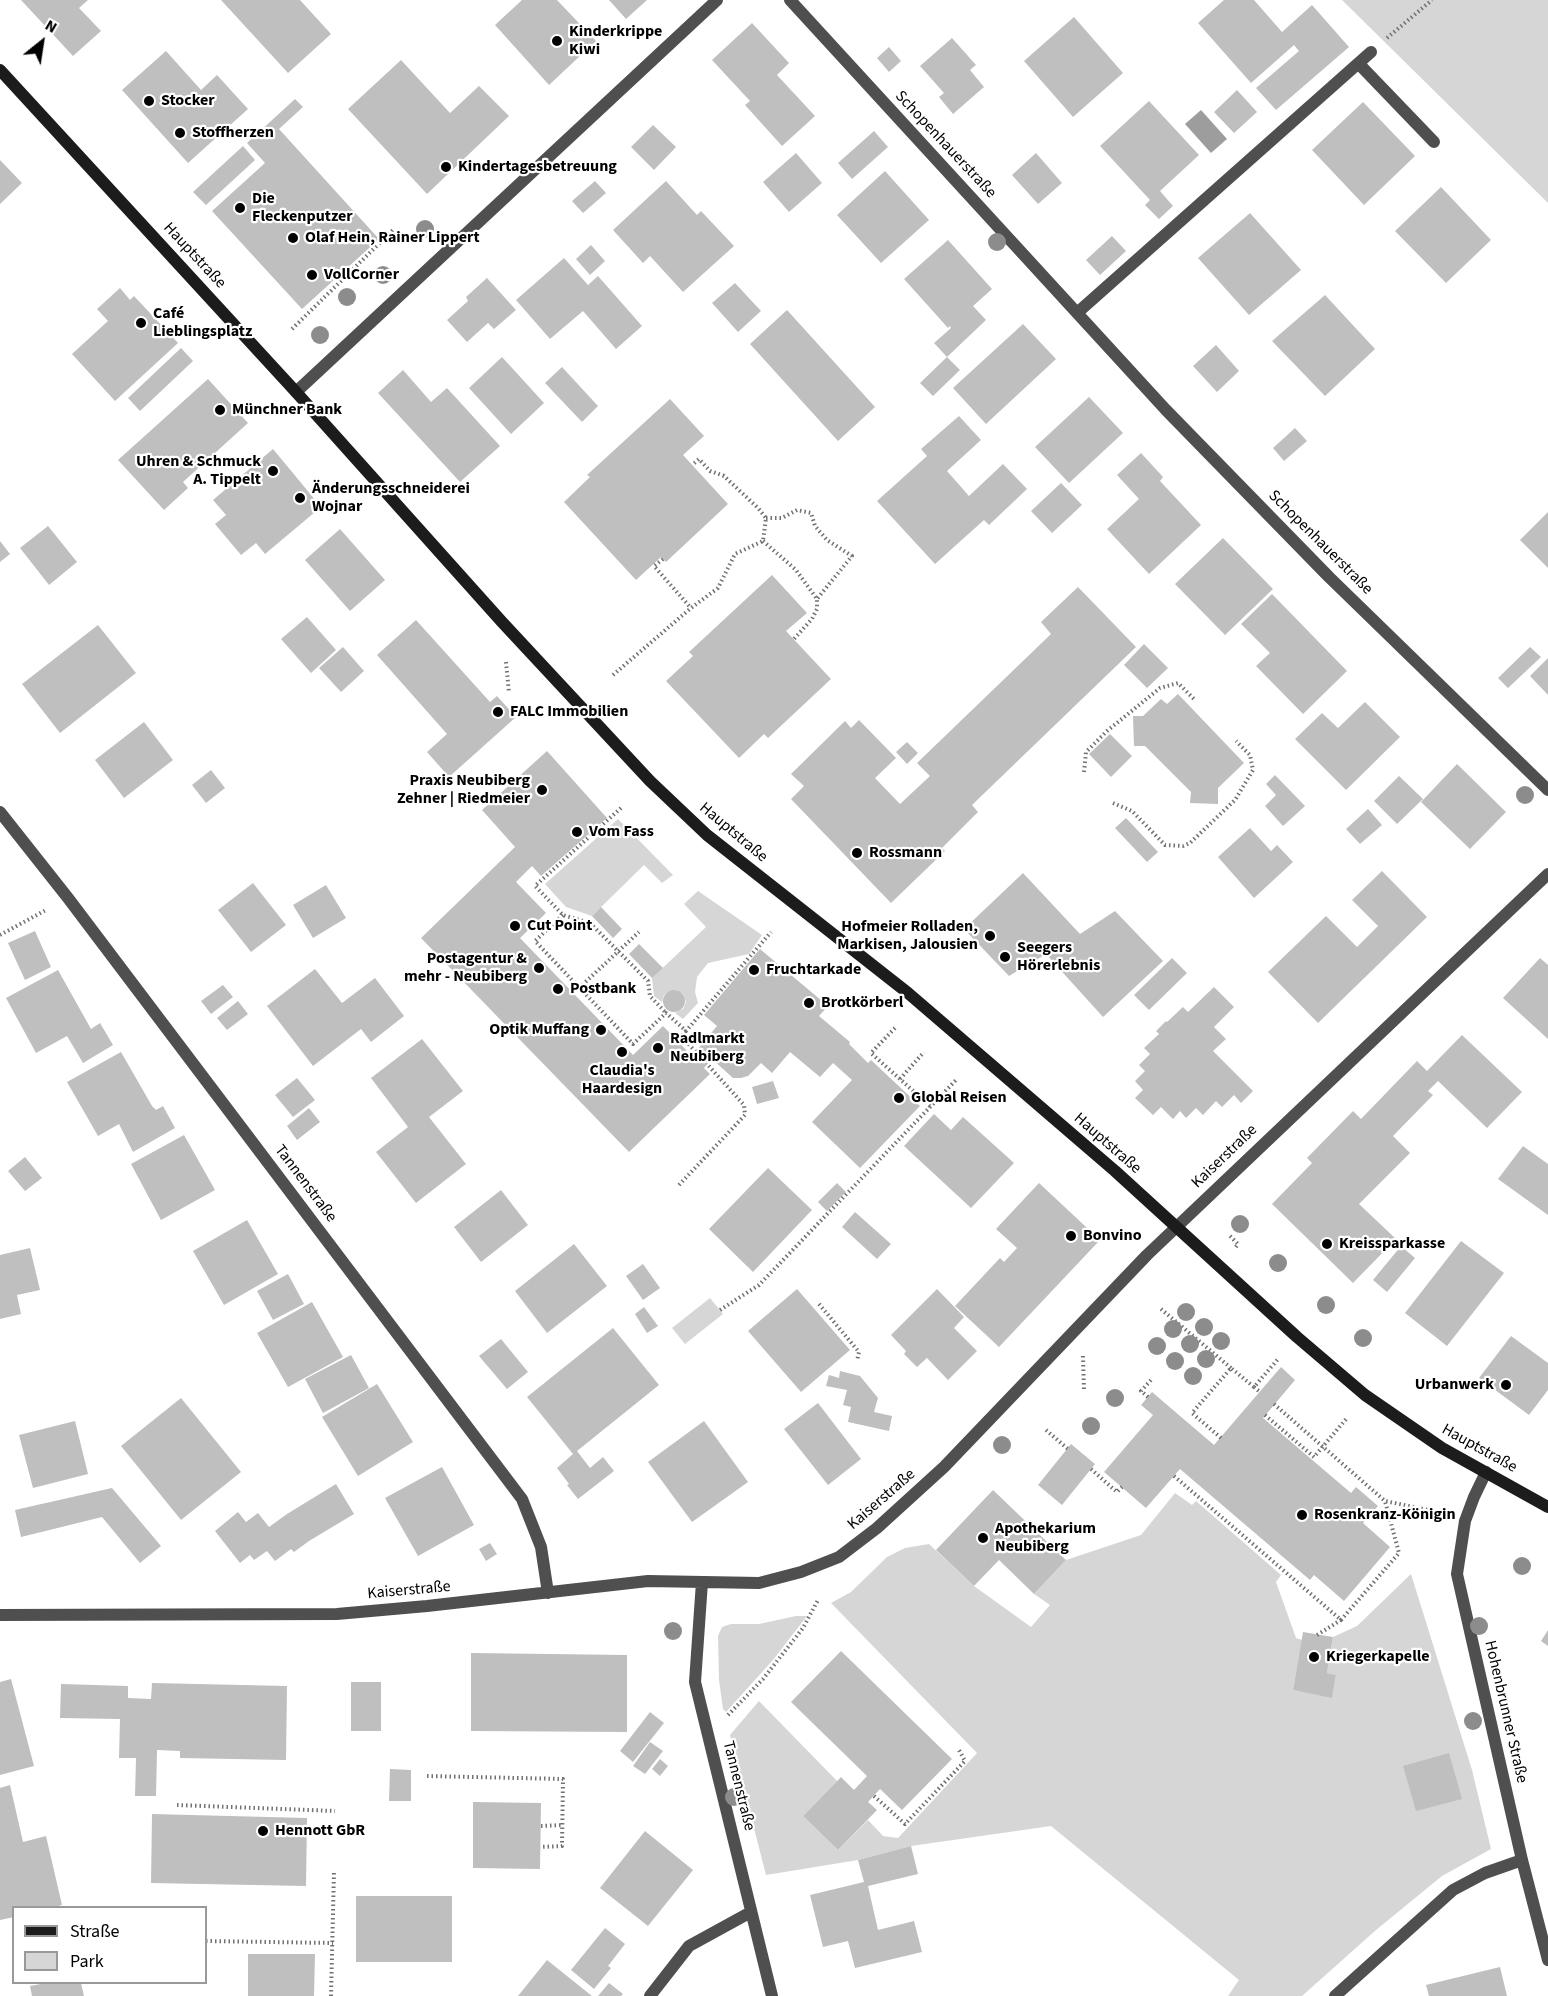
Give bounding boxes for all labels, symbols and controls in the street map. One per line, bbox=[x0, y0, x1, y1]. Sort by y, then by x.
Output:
north arrow bbox=[12, 12, 72, 72]
text: N bbox=[41, 14, 61, 39]
place label: Kinderkrippe Kiwi bbox=[569, 22, 662, 60]
marker: Kinderkrippe Kiwi bbox=[550, 34, 564, 48]
street label: Schopenhauerstraße bbox=[890, 87, 1000, 203]
place label: Stocker bbox=[161, 91, 215, 111]
marker: Stocker bbox=[142, 94, 156, 108]
place label: Stoffherzen bbox=[192, 123, 274, 143]
marker: Stoffherzen bbox=[173, 126, 187, 140]
place label: Kindertagesbetreuung bbox=[458, 157, 617, 177]
marker: Kindertagesbetreuung bbox=[439, 160, 453, 174]
place label: Die Fleckenputzer bbox=[252, 189, 353, 227]
marker: Die Fleckenputzer bbox=[233, 201, 247, 215]
street label: Hauptstraße bbox=[159, 219, 229, 293]
place label: Olaf Hein, Rainer Lippert bbox=[305, 228, 480, 248]
marker: Olaf Hein, Rainer Lippert bbox=[286, 231, 300, 245]
place label: VollCorner bbox=[324, 265, 399, 285]
marker: VollCorner bbox=[305, 268, 319, 282]
place label: Café Lieblingsplatz bbox=[153, 304, 252, 342]
marker: Café Lieblingsplatz bbox=[134, 316, 148, 330]
place label: Münchner Bank bbox=[232, 400, 342, 420]
marker: Münchner Bank bbox=[213, 403, 227, 417]
place label: Uhren & Schmuck A. Tippelt bbox=[136, 452, 261, 490]
marker: Uhren & Schmuck A. Tippelt bbox=[266, 464, 280, 478]
place label: Änderungsschneiderei Wojnar bbox=[312, 479, 470, 517]
street label: Schopenhauerstraße bbox=[1264, 487, 1376, 599]
marker: Änderungsschneiderei Wojnar bbox=[293, 491, 307, 505]
place label: FALC Immobilien bbox=[510, 702, 628, 722]
marker: FALC Immobilien bbox=[491, 705, 505, 719]
place label: Praxis Neubiberg Zehner | Riedmeier bbox=[397, 771, 530, 809]
marker: Praxis Neubiberg Zehner | Riedmeier bbox=[535, 783, 549, 797]
street label: Hauptstraße bbox=[695, 799, 771, 867]
place label: Vom Fass bbox=[589, 822, 654, 842]
marker: Vom Fass bbox=[570, 825, 584, 839]
place label: Rossmann bbox=[869, 843, 942, 863]
marker: Rossmann bbox=[850, 846, 864, 860]
place label: Cut Point bbox=[527, 916, 592, 936]
place label: Hofmeier Rolladen, Markisen, Jalousien bbox=[837, 917, 978, 955]
marker: Cut Point bbox=[508, 919, 522, 933]
marker: Hofmeier Rolladen, Markisen, Jalousien bbox=[983, 929, 997, 943]
place label: Seegers Hörerlebnis bbox=[1017, 938, 1100, 976]
place label: Postagentur & mehr - Neubiberg bbox=[404, 949, 527, 987]
marker: Seegers Hörerlebnis bbox=[998, 950, 1012, 964]
place label: Fruchtarkade bbox=[766, 960, 861, 980]
marker: Postagentur & mehr - Neubiberg bbox=[532, 961, 546, 975]
marker: Fruchtarkade bbox=[747, 963, 761, 977]
place label: Postbank bbox=[570, 979, 636, 999]
marker: Postbank bbox=[551, 982, 565, 996]
place label: Brotkörberl bbox=[821, 993, 903, 1013]
marker: Brotkörberl bbox=[802, 996, 816, 1010]
place label: Optik Muffang bbox=[489, 1020, 589, 1040]
marker: Optik Muffang bbox=[594, 1023, 608, 1037]
place label: Radlmarkt Neubiberg bbox=[670, 1029, 745, 1067]
marker: Radlmarkt Neubiberg bbox=[651, 1041, 665, 1055]
marker: Claudia's Haardesign bbox=[615, 1045, 629, 1059]
place label: Claudia's Haardesign bbox=[582, 1061, 662, 1099]
place label: Global Reisen bbox=[911, 1088, 1007, 1108]
marker: Global Reisen bbox=[892, 1091, 906, 1105]
street label: Hauptstraße bbox=[1069, 1109, 1145, 1179]
street label: Kaiserstraße bbox=[1188, 1121, 1262, 1193]
street label: Tannenstraße bbox=[270, 1142, 340, 1226]
place label: Bonvino bbox=[1083, 1226, 1142, 1246]
marker: Bonvino bbox=[1064, 1229, 1078, 1243]
place label: Kreissparkasse bbox=[1339, 1234, 1445, 1254]
marker: Kreissparkasse bbox=[1320, 1237, 1334, 1251]
place label: Urbanwerk bbox=[1415, 1375, 1494, 1395]
marker: Urbanwerk bbox=[1499, 1378, 1513, 1392]
street label: Hauptstraße bbox=[1438, 1420, 1520, 1478]
street label: Kaiserstraße bbox=[844, 1465, 920, 1535]
place label: Rosenkranz-Königin bbox=[1314, 1505, 1456, 1525]
marker: Rosenkranz-Königin bbox=[1295, 1508, 1309, 1522]
place label: Apothekarium Neubiberg bbox=[995, 1519, 1096, 1557]
marker: Apothekarium Neubiberg bbox=[976, 1531, 990, 1545]
street label: Kaiserstraße bbox=[367, 1578, 451, 1604]
street label: Hohenbrunner Straße bbox=[1479, 1639, 1531, 1785]
place label: Kriegerkapelle bbox=[1326, 1647, 1430, 1667]
marker: Kriegerkapelle bbox=[1307, 1650, 1321, 1664]
street label: Tannenstraße bbox=[718, 1739, 758, 1833]
place label: Hennott GbR bbox=[275, 1821, 365, 1841]
marker: Hennott GbR bbox=[256, 1824, 270, 1838]
legend bbox=[12, 1906, 207, 1984]
text: Straße bbox=[70, 1919, 119, 1944]
text: Park bbox=[70, 1949, 104, 1974]

